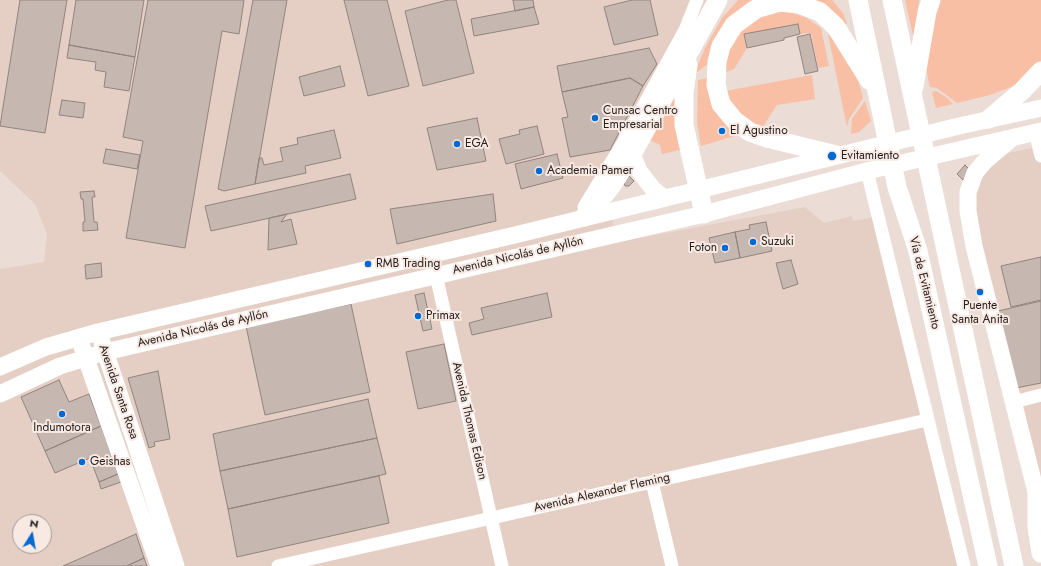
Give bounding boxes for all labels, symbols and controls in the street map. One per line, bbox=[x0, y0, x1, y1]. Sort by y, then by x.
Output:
place label: Cunsac Centro Empresarial bbox=[603, 104, 678, 132]
marker: Cunsac Centro Empresarial bbox=[590, 113, 600, 123]
place label: El Agustino bbox=[730, 124, 788, 138]
marker: El Agustino bbox=[717, 126, 727, 136]
place label: EGA bbox=[465, 137, 488, 151]
marker: EGA bbox=[452, 139, 462, 149]
place label: Evitamiento bbox=[841, 149, 899, 163]
marker: Evitamiento bbox=[826, 150, 838, 162]
place label: Academia Pamer bbox=[547, 164, 633, 178]
marker: Academia Pamer bbox=[534, 166, 544, 176]
street label: Avenida Nicolás de Ayllón bbox=[451, 234, 585, 278]
place label: Suzuki bbox=[761, 235, 794, 249]
street label: Vía de Evitamiento bbox=[906, 235, 942, 331]
marker: Suzuki bbox=[748, 237, 758, 247]
place label: Foton bbox=[689, 241, 717, 255]
marker: Foton bbox=[720, 243, 730, 253]
place label: RMB Trading bbox=[376, 257, 440, 271]
marker: RMB Trading bbox=[363, 259, 373, 269]
marker: Puente Santa Anita bbox=[975, 287, 985, 297]
place label: Puente Santa Anita bbox=[952, 299, 1008, 327]
street label: Avenida Nicolás de Ayllón bbox=[136, 307, 270, 351]
place label: Primax bbox=[426, 309, 460, 323]
marker: Primax bbox=[413, 311, 423, 321]
street label: Avenida Santa Rosa bbox=[95, 343, 141, 441]
street label: Avenida Thomas Edison bbox=[448, 361, 490, 481]
marker: Indumotora bbox=[57, 409, 67, 419]
place label: Indumotora bbox=[33, 421, 91, 435]
place label: Geishas bbox=[90, 455, 130, 469]
marker: Geishas bbox=[77, 457, 87, 467]
street label: Avenida Alexander Fleming bbox=[533, 470, 671, 516]
north arrow bbox=[12, 514, 52, 554]
text: N bbox=[28, 515, 40, 532]

